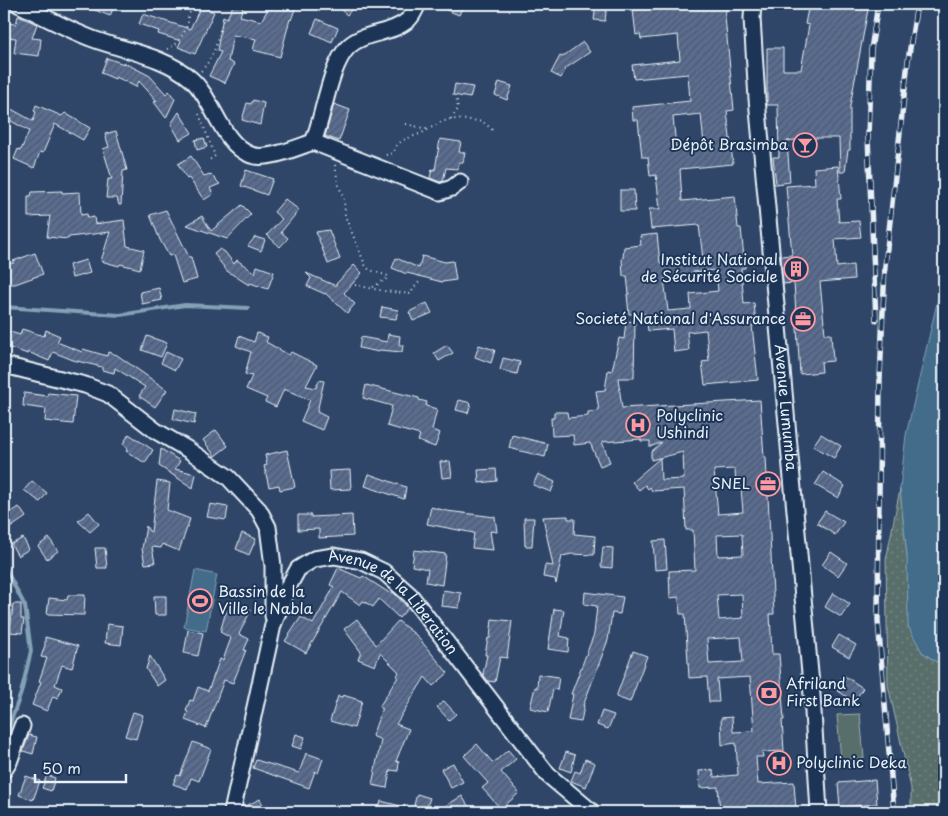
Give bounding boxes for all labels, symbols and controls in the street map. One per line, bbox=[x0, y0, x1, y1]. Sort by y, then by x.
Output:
place label: Dépôt Brasimba bbox=[670, 132, 789, 155]
bar icon: Dépôt Brasimba bbox=[792, 132, 818, 158]
place label: Institut National de Sécurité Sociale bbox=[641, 247, 778, 287]
building icon: Institut National de Sécurité Sociale bbox=[783, 256, 809, 282]
place label: Societé National d'Assurance bbox=[575, 306, 786, 329]
office icon: Societé National d'Assurance bbox=[790, 306, 816, 332]
street label: Avenue Lumumba bbox=[770, 343, 804, 472]
place label: Polyclinic Ushindi bbox=[656, 403, 723, 443]
hospital icon: Polyclinic Ushindi bbox=[625, 412, 651, 438]
place label: SNEL bbox=[711, 471, 750, 494]
office icon: SNEL bbox=[755, 471, 781, 497]
street label: Avenue de la Liberation bbox=[326, 542, 464, 659]
place label: Bassin de la Ville le Nabla bbox=[218, 579, 313, 619]
sports icon: Bassin de la Ville le Nabla bbox=[187, 588, 213, 614]
place label: Afriland First Bank bbox=[786, 671, 860, 711]
bank icon: Afriland First Bank bbox=[756, 680, 782, 706]
hospital icon: Polyclinic Deka bbox=[766, 750, 792, 776]
place label: Polyclinic Deka bbox=[796, 750, 906, 773]
scale bar bbox=[35, 751, 126, 783]
text: 50 m bbox=[42, 756, 81, 779]

